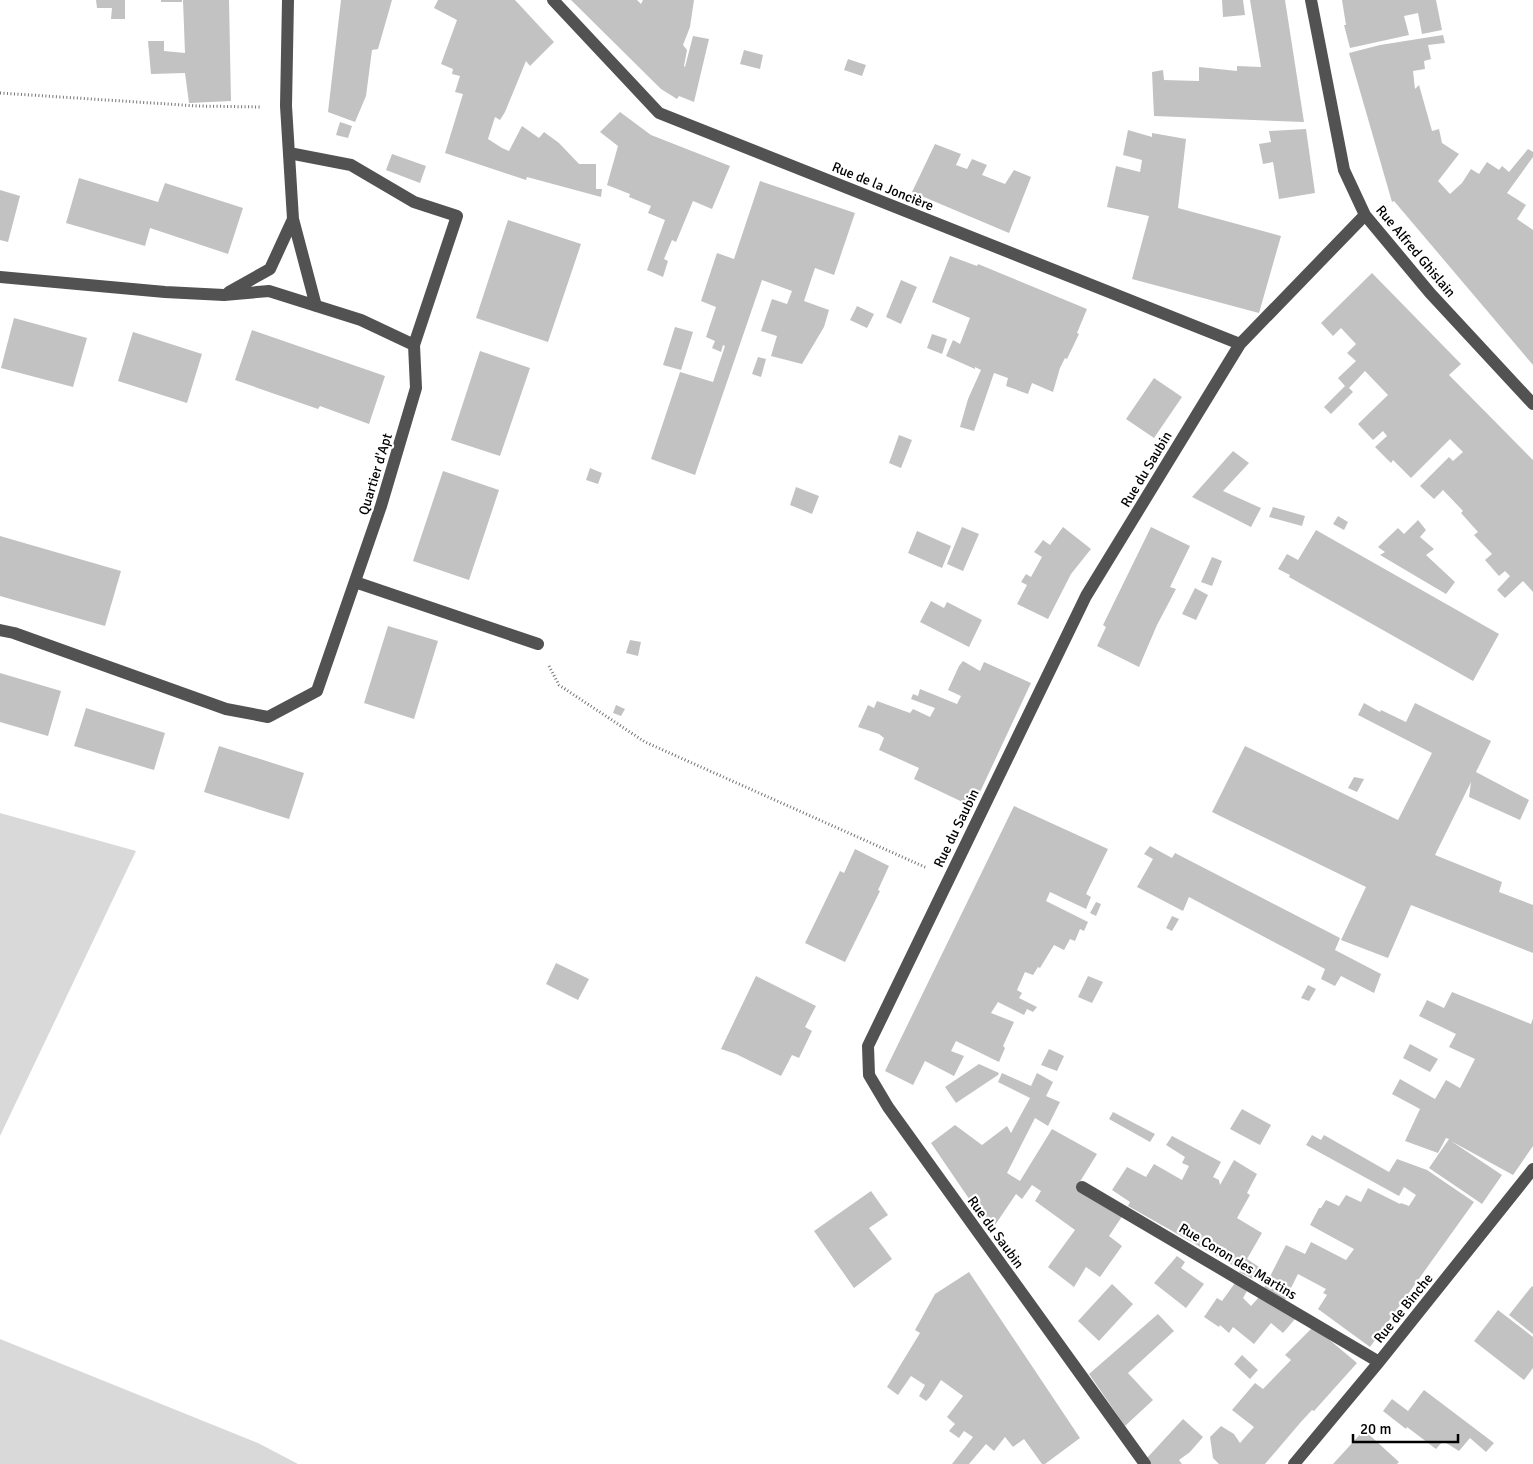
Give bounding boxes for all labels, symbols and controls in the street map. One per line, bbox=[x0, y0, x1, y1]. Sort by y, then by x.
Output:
street label: Rue de la Joncière bbox=[829, 158, 936, 215]
street label: Rue Alfred Ghislain bbox=[1372, 202, 1459, 301]
street label: Rue du Saubin bbox=[1117, 428, 1176, 510]
street label: Quartier d'Apt bbox=[355, 431, 396, 517]
street label: Rue du Saubin bbox=[930, 786, 983, 870]
street label: Rue du Saubin bbox=[964, 1193, 1028, 1272]
street label: Rue Coron des Martins bbox=[1176, 1220, 1300, 1303]
street label: Rue de Binche bbox=[1370, 1270, 1437, 1346]
scale bar bbox=[1353, 1412, 1458, 1444]
text: 20 m bbox=[1360, 1420, 1391, 1438]

